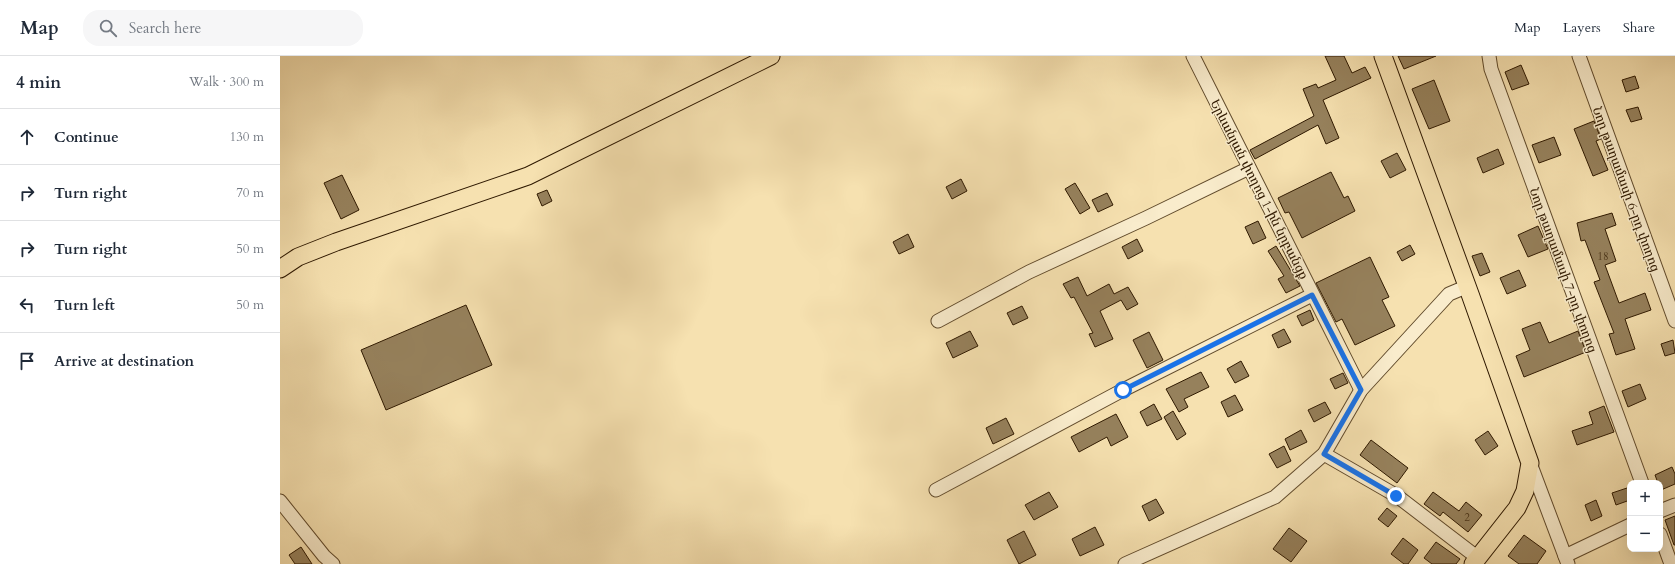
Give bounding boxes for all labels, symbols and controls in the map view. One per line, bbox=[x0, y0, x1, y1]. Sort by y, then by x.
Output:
search box bbox=[83, 10, 363, 46]
text: Map bbox=[20, 15, 59, 41]
icon: search bbox=[97, 17, 119, 39]
text: Search here bbox=[129, 18, 201, 38]
text: Map bbox=[1514, 18, 1541, 37]
text: Layers bbox=[1563, 18, 1601, 37]
text: Share bbox=[1623, 18, 1655, 37]
text: 4 min bbox=[16, 71, 61, 94]
text: Walk · 300 m bbox=[189, 73, 264, 91]
street label: Երևանյան փողոց 1-ին նրբանցք bbox=[1206, 96, 1313, 283]
street label: Նոր թաղամասի 6-րդ փողոց bbox=[1588, 104, 1664, 274]
icon: ahead bbox=[16, 126, 38, 148]
text: Continue bbox=[54, 127, 119, 147]
text: 130 m bbox=[230, 128, 264, 146]
icon: right bbox=[16, 182, 38, 204]
text: Turn right bbox=[54, 183, 127, 203]
text: 70 m bbox=[236, 184, 264, 202]
street label: Նոր թաղամասի 7-րդ փողոց bbox=[1525, 185, 1601, 355]
icon: right bbox=[16, 238, 38, 260]
text: Turn right bbox=[54, 239, 127, 259]
text: 50 m bbox=[236, 240, 264, 258]
house number: 18 bbox=[1597, 249, 1609, 264]
icon: left bbox=[16, 294, 38, 316]
text: Turn left bbox=[54, 295, 115, 315]
text: 50 m bbox=[236, 296, 264, 314]
icon: arrive bbox=[16, 350, 38, 372]
text: Arrive at destination bbox=[54, 351, 194, 371]
route start bbox=[1114, 381, 1132, 399]
map controls bbox=[1627, 480, 1663, 552]
button: + bbox=[1627, 480, 1663, 516]
route end bbox=[1387, 487, 1405, 505]
house number: 2 bbox=[1464, 510, 1470, 525]
button: − bbox=[1627, 516, 1663, 552]

